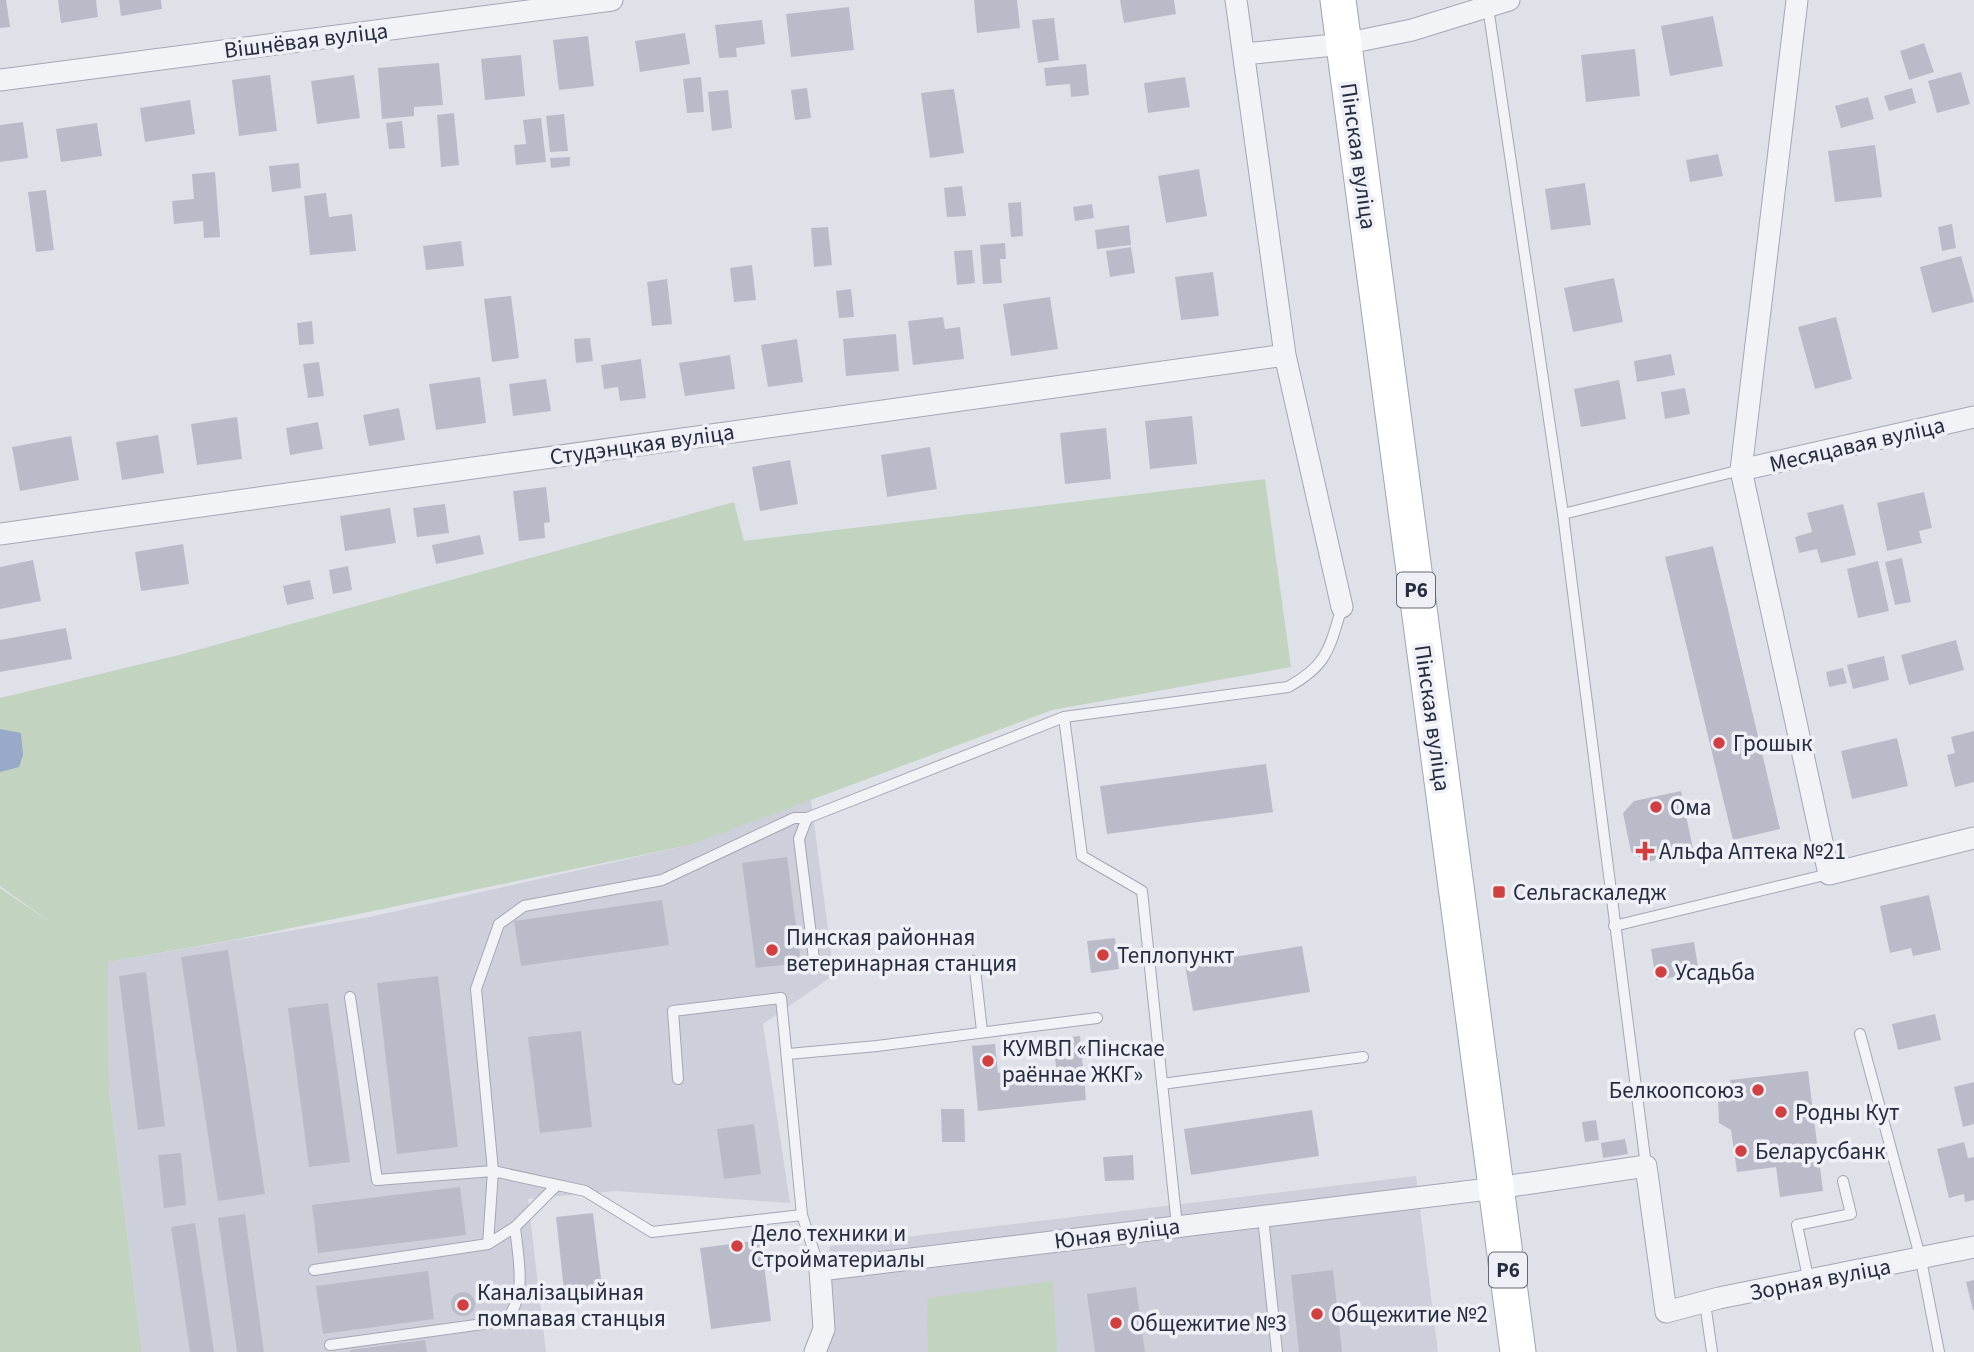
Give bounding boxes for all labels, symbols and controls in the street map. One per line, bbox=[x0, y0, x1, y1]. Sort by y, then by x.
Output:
street label: Вішнёвая вуліца bbox=[222, 14, 390, 67]
street label: Пінская вуліца bbox=[1332, 81, 1385, 231]
street label: Месяцавая вуліца bbox=[1766, 408, 1948, 481]
street label: Студэнцкая вуліца bbox=[548, 415, 736, 474]
road number: Р6 bbox=[1397, 572, 1435, 608]
street label: Пінская вуліца bbox=[1406, 643, 1459, 793]
place label: Грошык bbox=[1733, 727, 1813, 760]
marker: Грошык bbox=[1711, 735, 1727, 751]
place label: Ома bbox=[1670, 791, 1711, 824]
marker: Ома bbox=[1648, 799, 1664, 815]
place label: Альфа Аптека №21 bbox=[1659, 835, 1846, 868]
marker: Альфа Аптека №21 bbox=[1637, 843, 1653, 859]
place label: Сельгаскаледж bbox=[1513, 876, 1667, 909]
marker: Сельгаскаледж bbox=[1491, 884, 1507, 900]
place label: Пинская районная ветеринарная станция bbox=[786, 921, 1017, 980]
place label: Теплопункт bbox=[1117, 939, 1235, 972]
marker: Пинская районная ветеринарная станция bbox=[764, 942, 780, 958]
marker: Теплопункт bbox=[1095, 947, 1111, 963]
place label: Усадьба bbox=[1675, 956, 1755, 989]
marker: Усадьба bbox=[1653, 964, 1669, 980]
place label: КУМВП «Пінскае раённае ЖКГ» bbox=[1002, 1032, 1165, 1091]
marker: КУМВП «Пінскае раённае ЖКГ» bbox=[980, 1053, 996, 1069]
place label: Белкоопсоюз bbox=[1609, 1074, 1744, 1107]
marker: Белкоопсоюз bbox=[1750, 1082, 1766, 1098]
place label: Родны Кут bbox=[1795, 1096, 1899, 1129]
marker: Родны Кут bbox=[1773, 1104, 1789, 1120]
place label: Беларусбанк bbox=[1755, 1135, 1886, 1168]
marker: Беларусбанк bbox=[1733, 1143, 1749, 1159]
street label: Юная вуліца bbox=[1052, 1209, 1182, 1258]
place label: Дело техники и Стройматериалы bbox=[751, 1217, 925, 1276]
marker: Дело техники и Стройматериалы bbox=[729, 1238, 745, 1254]
street label: Зорная вуліца bbox=[1747, 1250, 1894, 1309]
road number: Р6 bbox=[1489, 1252, 1527, 1288]
place label: Каналізацыйная помпавая станцыя bbox=[477, 1276, 666, 1335]
marker: Каналізацыйная помпавая станцыя bbox=[455, 1297, 471, 1313]
place label: Общежитие №2 bbox=[1331, 1298, 1488, 1331]
marker: Общежитие №2 bbox=[1309, 1306, 1325, 1322]
place label: Общежитие №3 bbox=[1130, 1307, 1287, 1340]
marker: Общежитие №3 bbox=[1108, 1315, 1124, 1331]

